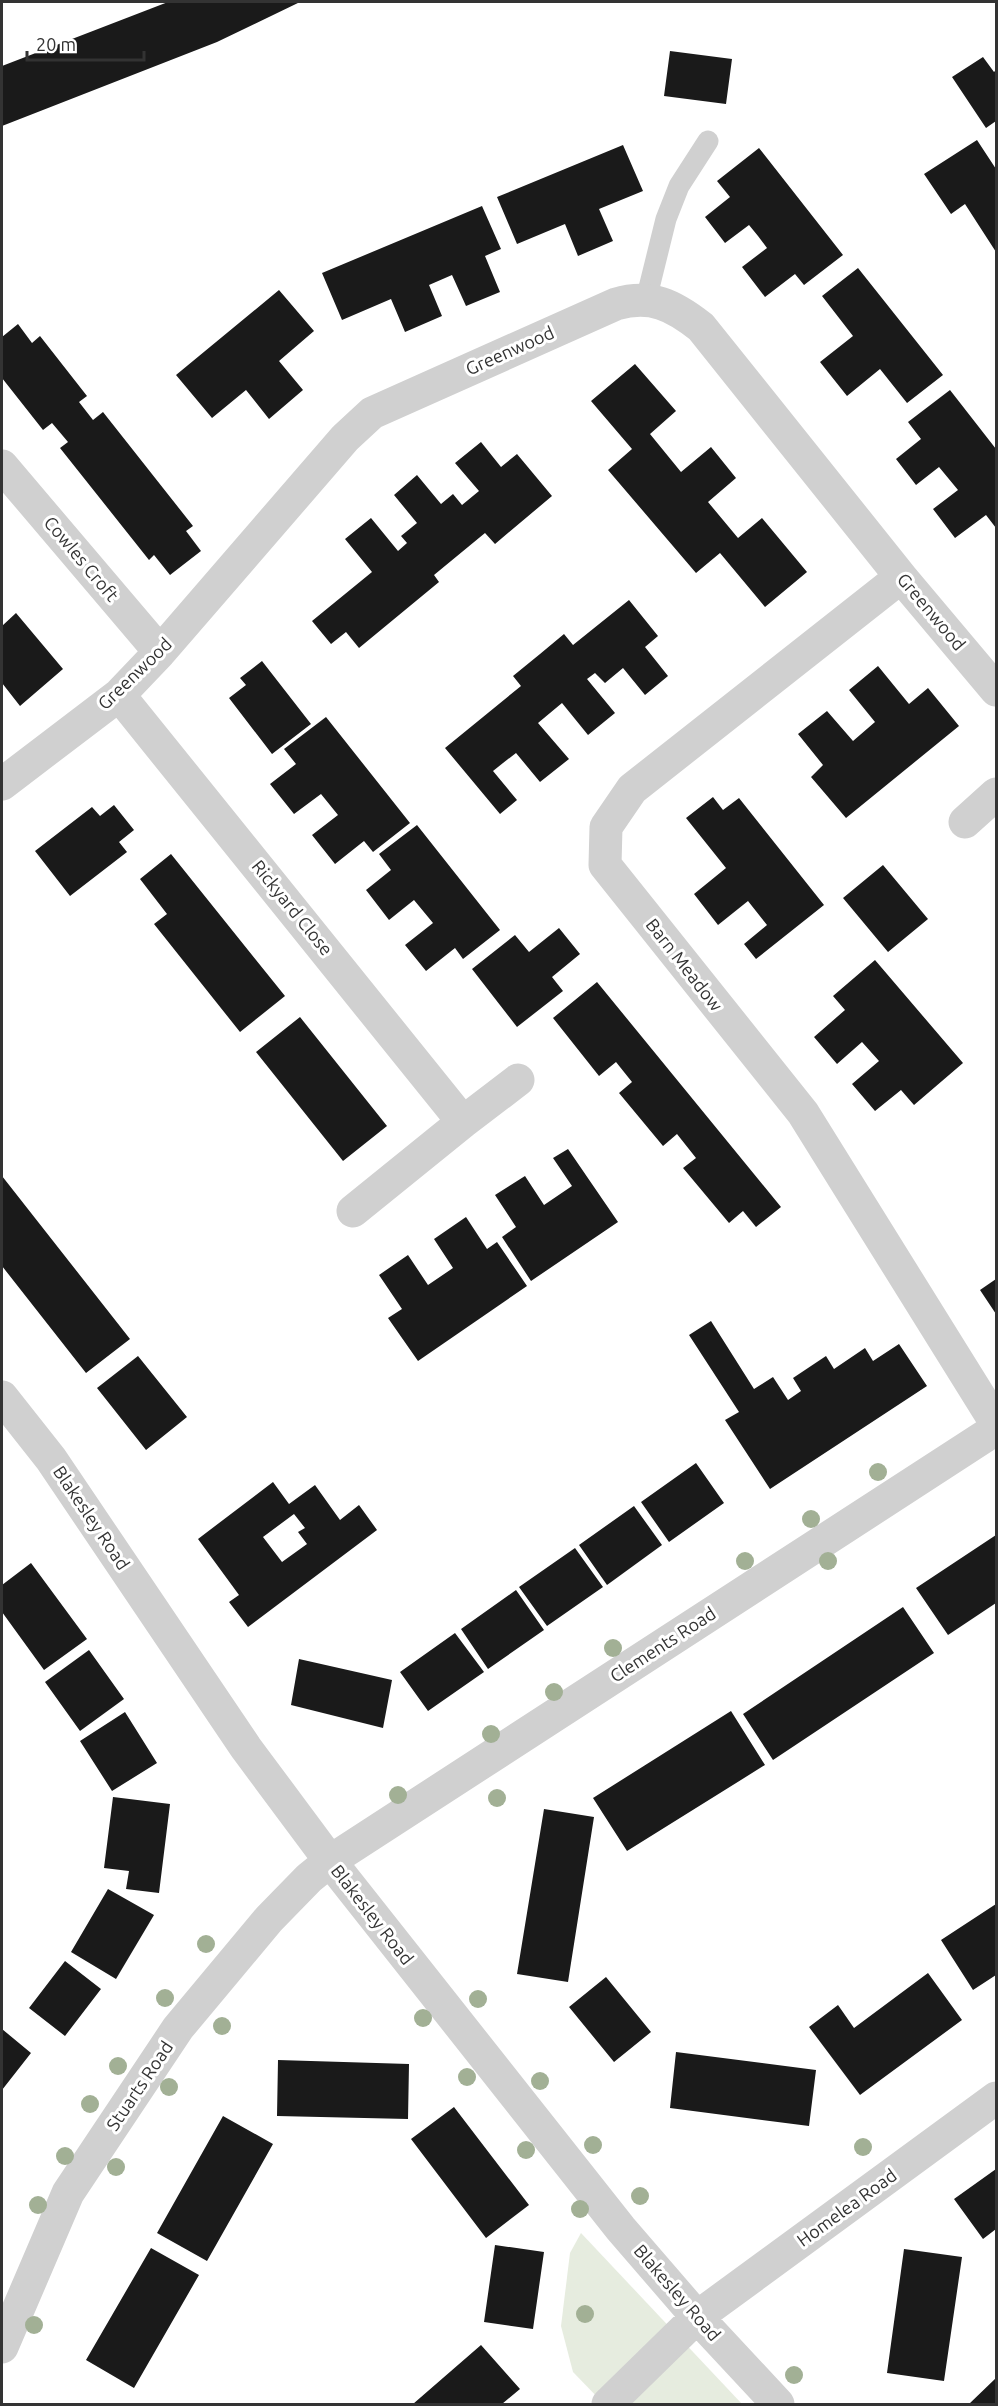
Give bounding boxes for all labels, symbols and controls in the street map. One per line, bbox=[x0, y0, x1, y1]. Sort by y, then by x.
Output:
scale bar bbox=[27, 24, 144, 62]
text: 20 m bbox=[36, 34, 76, 54]
street label: Greenwood bbox=[462, 322, 557, 378]
street label: Cowles Croft bbox=[41, 512, 123, 605]
street label: Greenwood bbox=[894, 569, 970, 654]
street label: Greenwood bbox=[93, 633, 175, 713]
street label: Rickyard Close bbox=[248, 856, 337, 959]
street label: Barn Meadow bbox=[643, 914, 727, 1015]
street label: Blakesley Road bbox=[50, 1462, 134, 1573]
street label: Clements Road bbox=[606, 1603, 719, 1686]
street label: Blakesley Road bbox=[328, 1861, 418, 1968]
street label: Stuarts Road bbox=[102, 2037, 176, 2134]
street label: Homelea Road bbox=[793, 2164, 900, 2250]
street label: Blakesley Road bbox=[631, 2240, 725, 2345]

